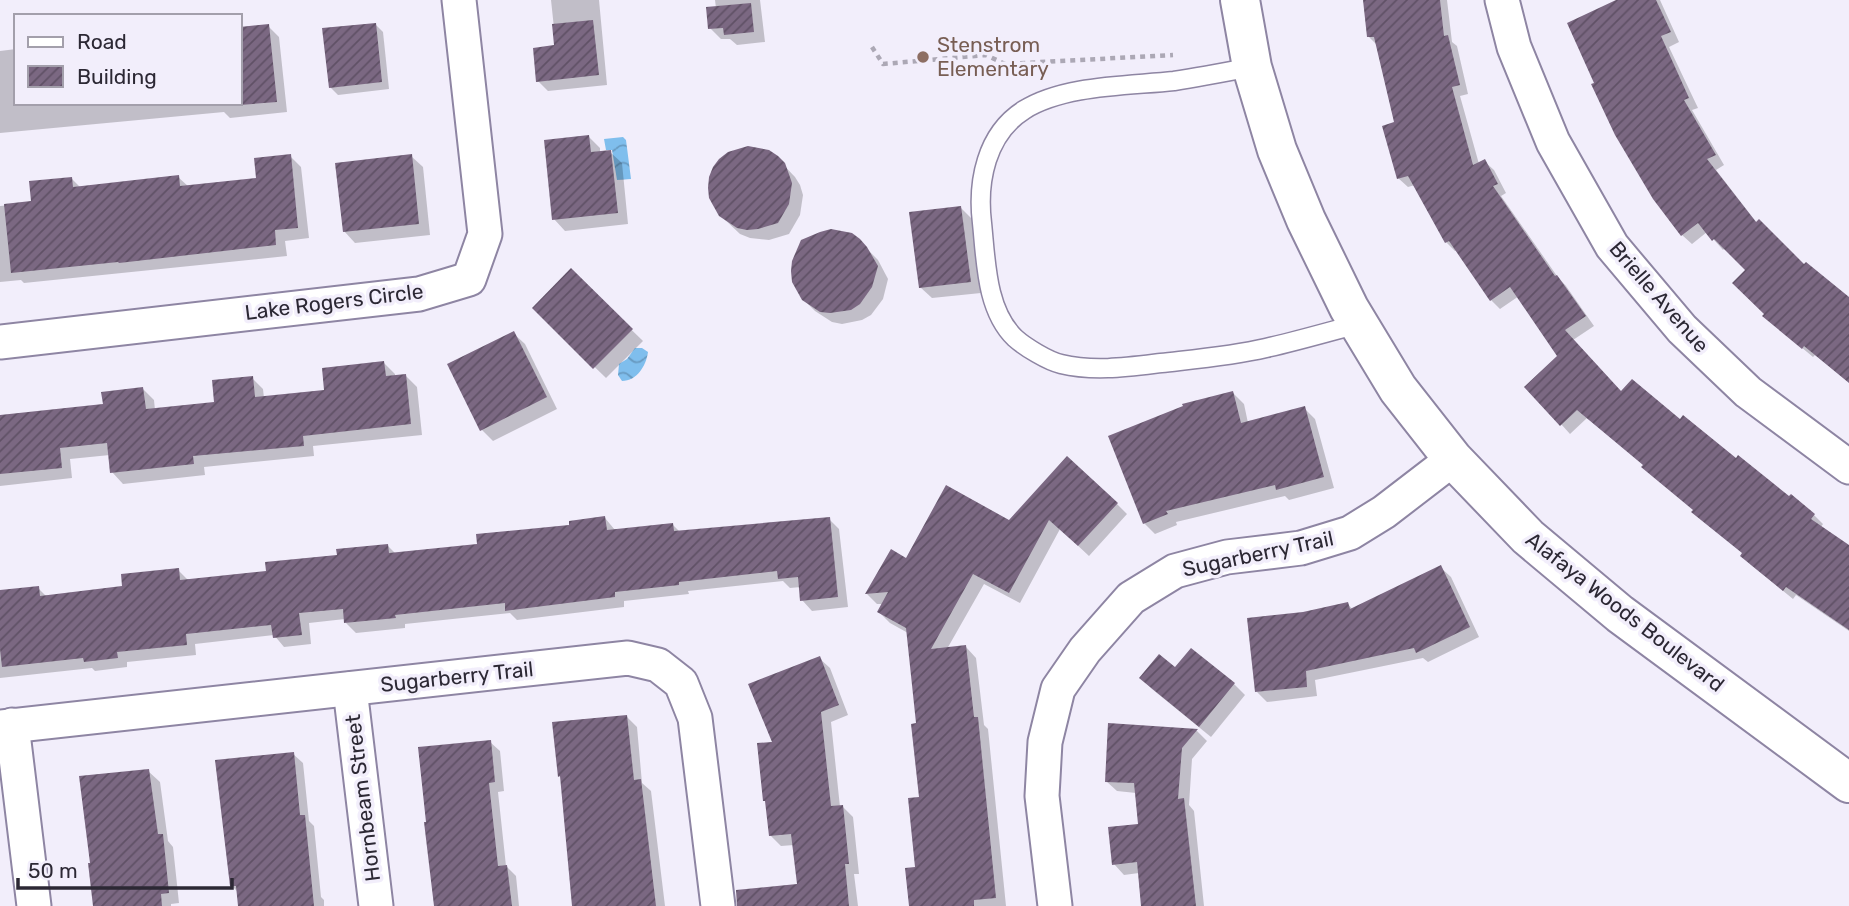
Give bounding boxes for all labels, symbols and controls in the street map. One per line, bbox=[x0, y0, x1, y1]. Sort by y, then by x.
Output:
legend bbox=[14, 14, 242, 105]
text: Road bbox=[77, 29, 127, 54]
place label: Stenstrom Elementary bbox=[937, 32, 1049, 81]
marker: Stenstrom Elementary bbox=[915, 49, 931, 65]
text: Building bbox=[77, 64, 157, 89]
street label: Brielle Avenue bbox=[1604, 236, 1714, 357]
street label: Lake Rogers Circle bbox=[243, 278, 425, 325]
street label: Sugarberry Trail bbox=[1180, 525, 1336, 582]
street label: Alafaya Woods Boulevard bbox=[1521, 526, 1729, 697]
street label: Sugarberry Trail bbox=[379, 656, 535, 697]
street label: Hornbeam Street bbox=[340, 713, 385, 883]
scale bar bbox=[18, 846, 231, 890]
text: 50 m bbox=[28, 858, 78, 883]

